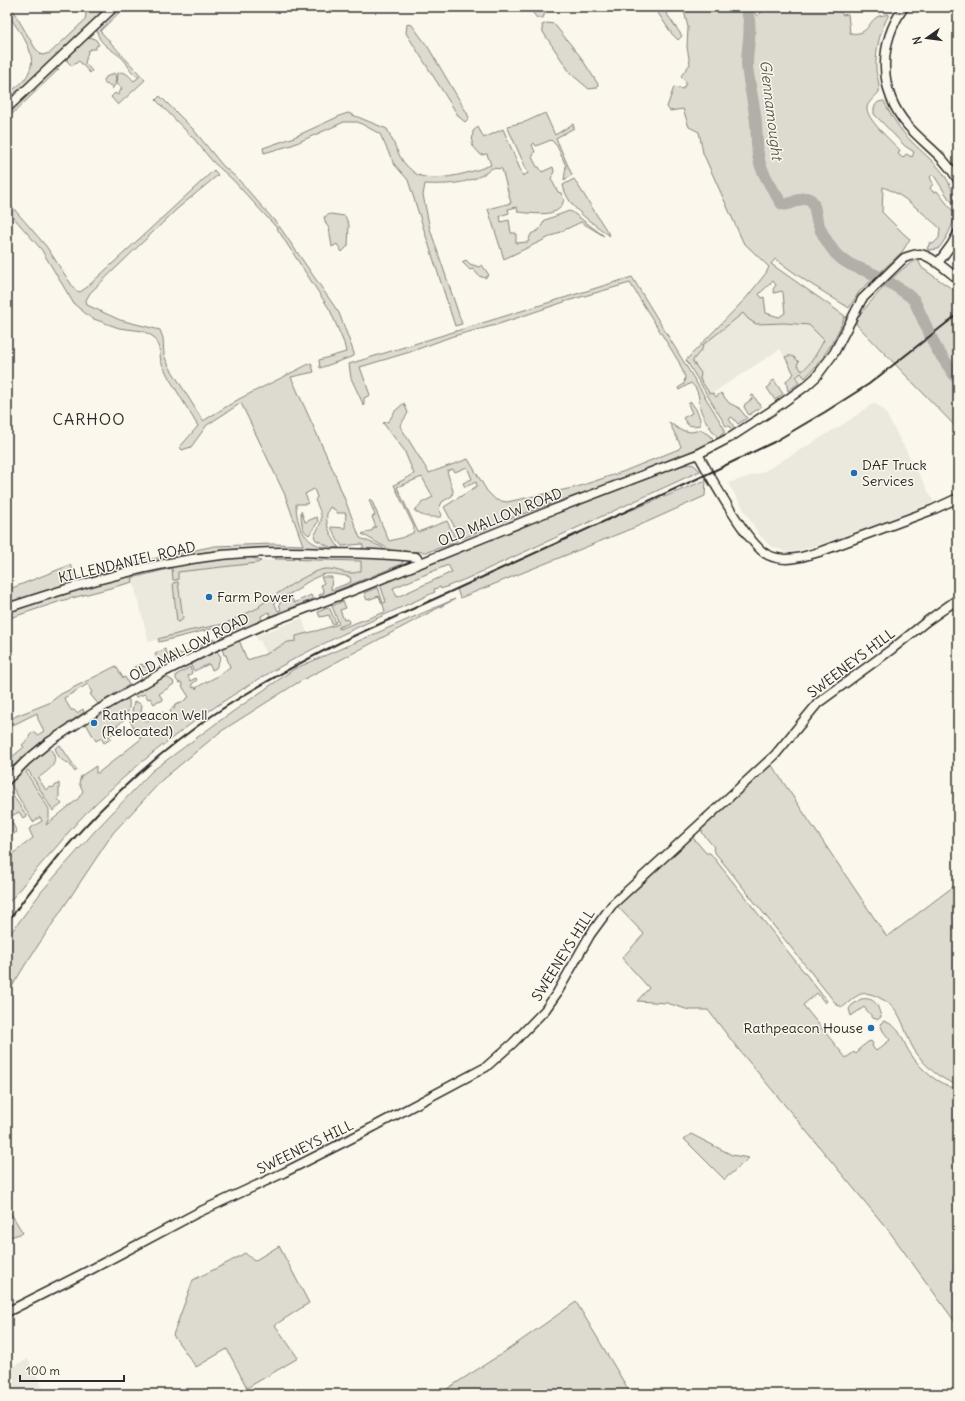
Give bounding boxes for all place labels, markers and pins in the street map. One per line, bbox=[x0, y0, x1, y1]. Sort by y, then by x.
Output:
place label: DAF Truck Services bbox=[862, 456, 927, 490]
marker: DAF Truck Services bbox=[849, 468, 859, 478]
place label: Farm Power bbox=[217, 588, 294, 606]
marker: Farm Power bbox=[204, 592, 214, 602]
place label: Rathpeacon Well (Relocated) bbox=[102, 706, 207, 740]
marker: Rathpeacon Well (Relocated) bbox=[89, 718, 99, 728]
place label: Rathpeacon House bbox=[744, 1019, 863, 1037]
marker: Rathpeacon House bbox=[866, 1023, 876, 1033]

